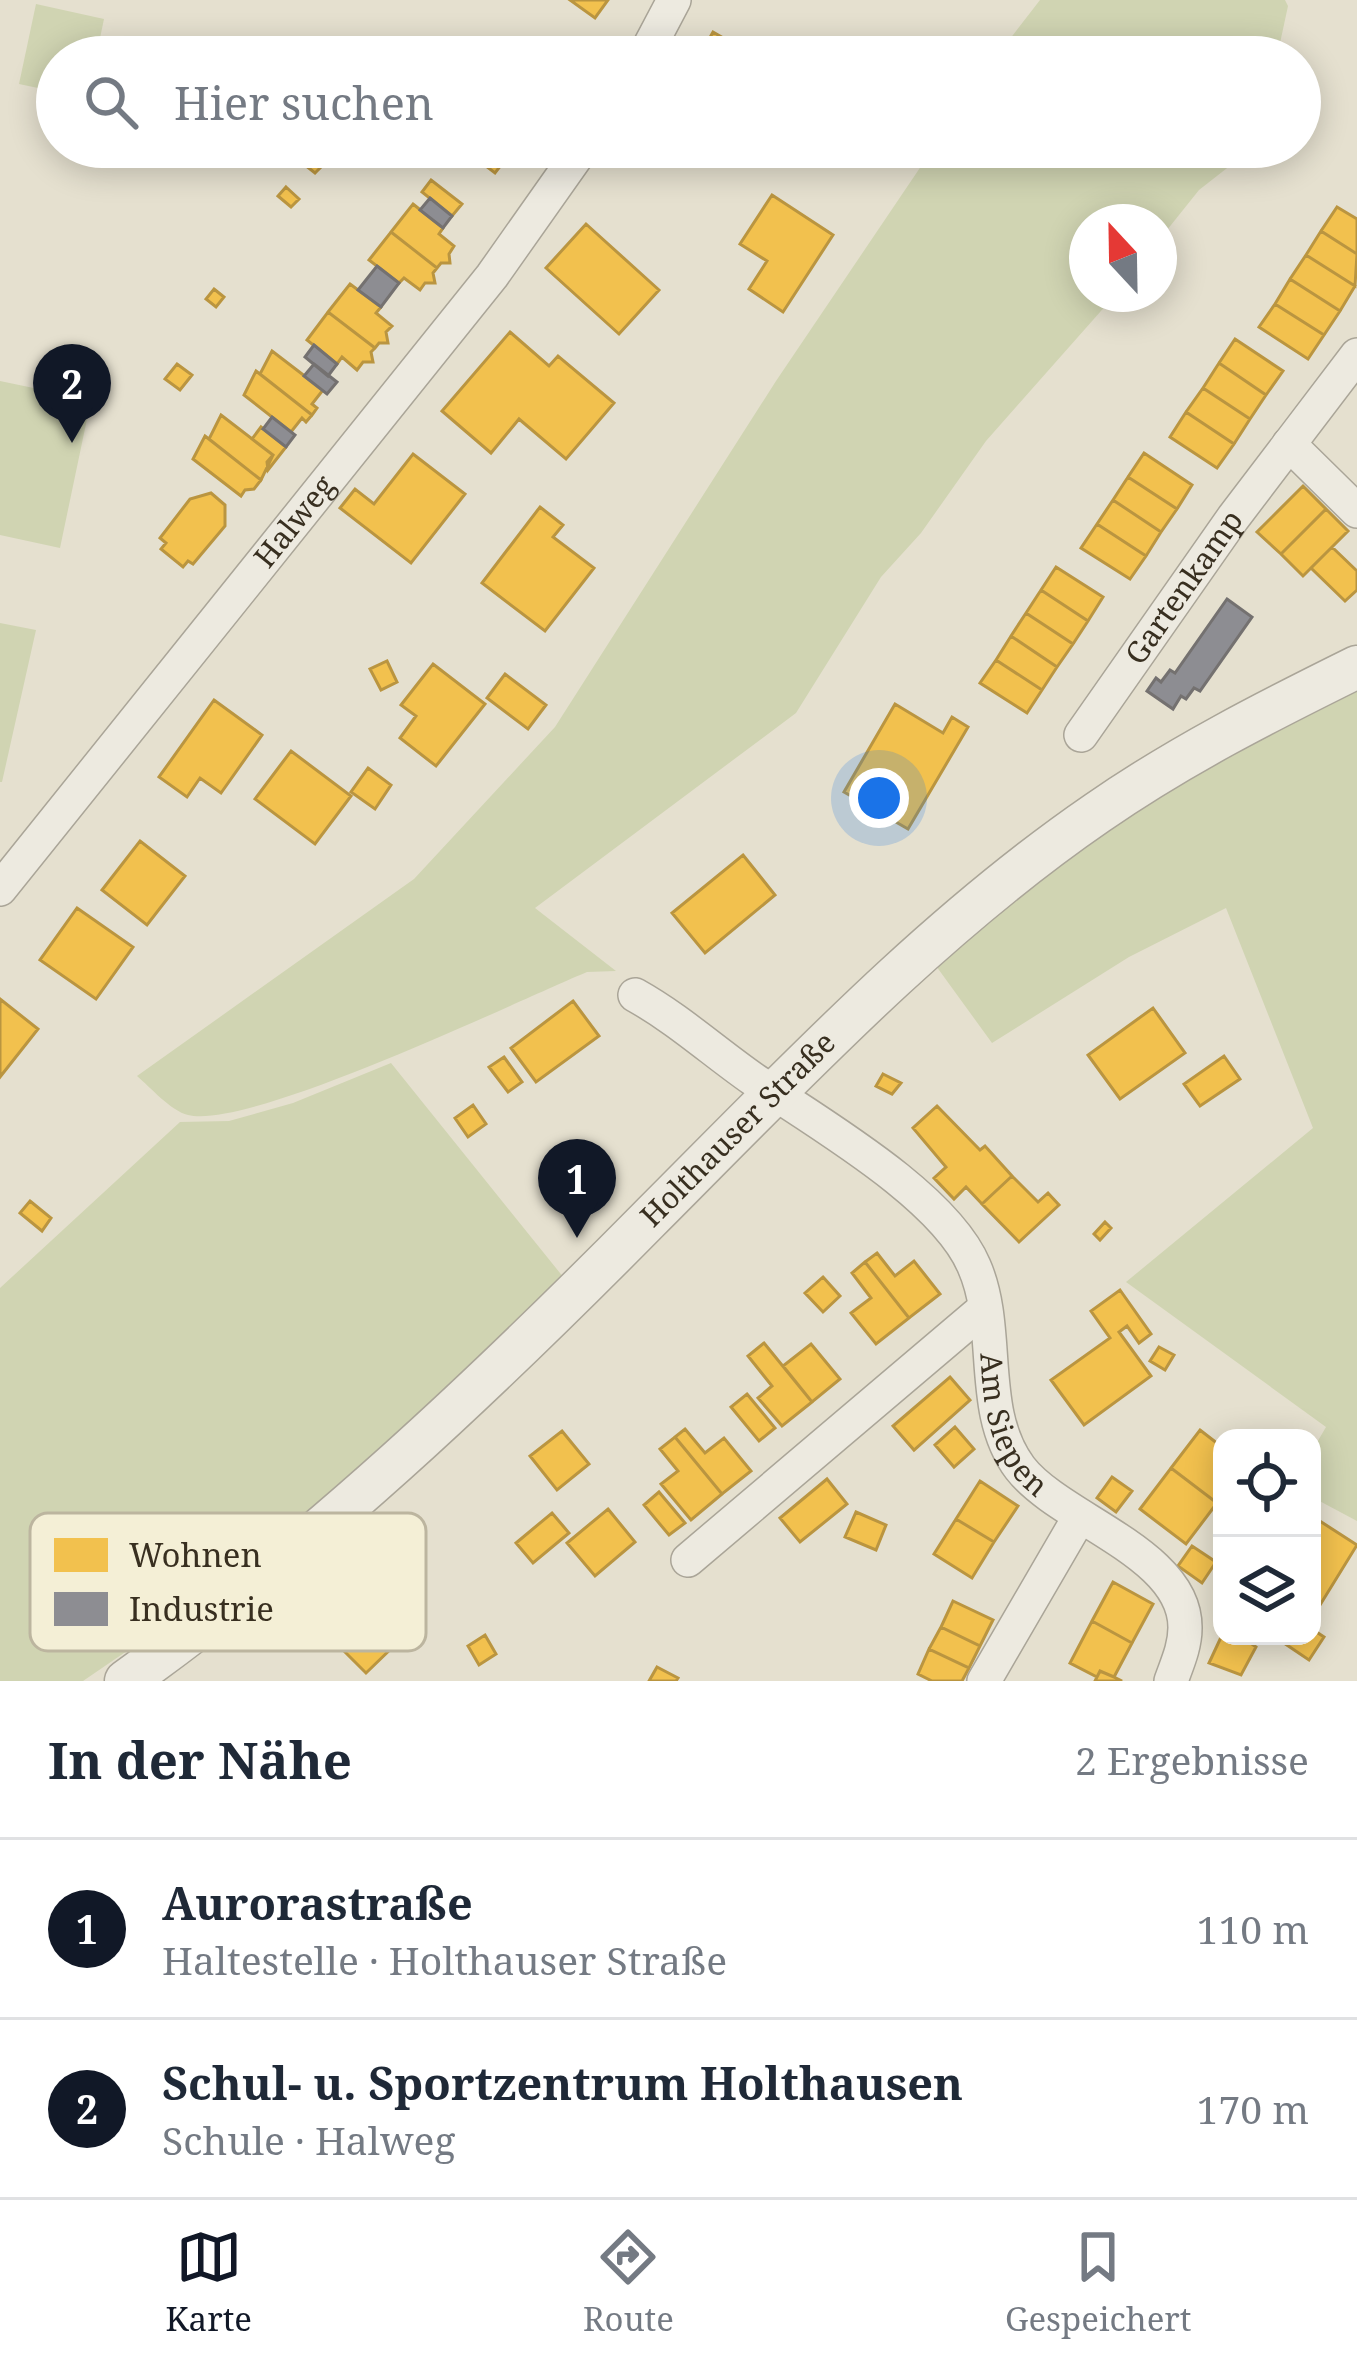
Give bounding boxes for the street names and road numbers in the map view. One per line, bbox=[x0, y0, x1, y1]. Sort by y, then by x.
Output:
street label: Halweg bbox=[244, 466, 343, 576]
street label: Gartenkamp bbox=[1115, 501, 1251, 672]
street label: Holthauser Straße bbox=[631, 1022, 844, 1235]
street label: Am Siepen bbox=[971, 1351, 1057, 1505]

